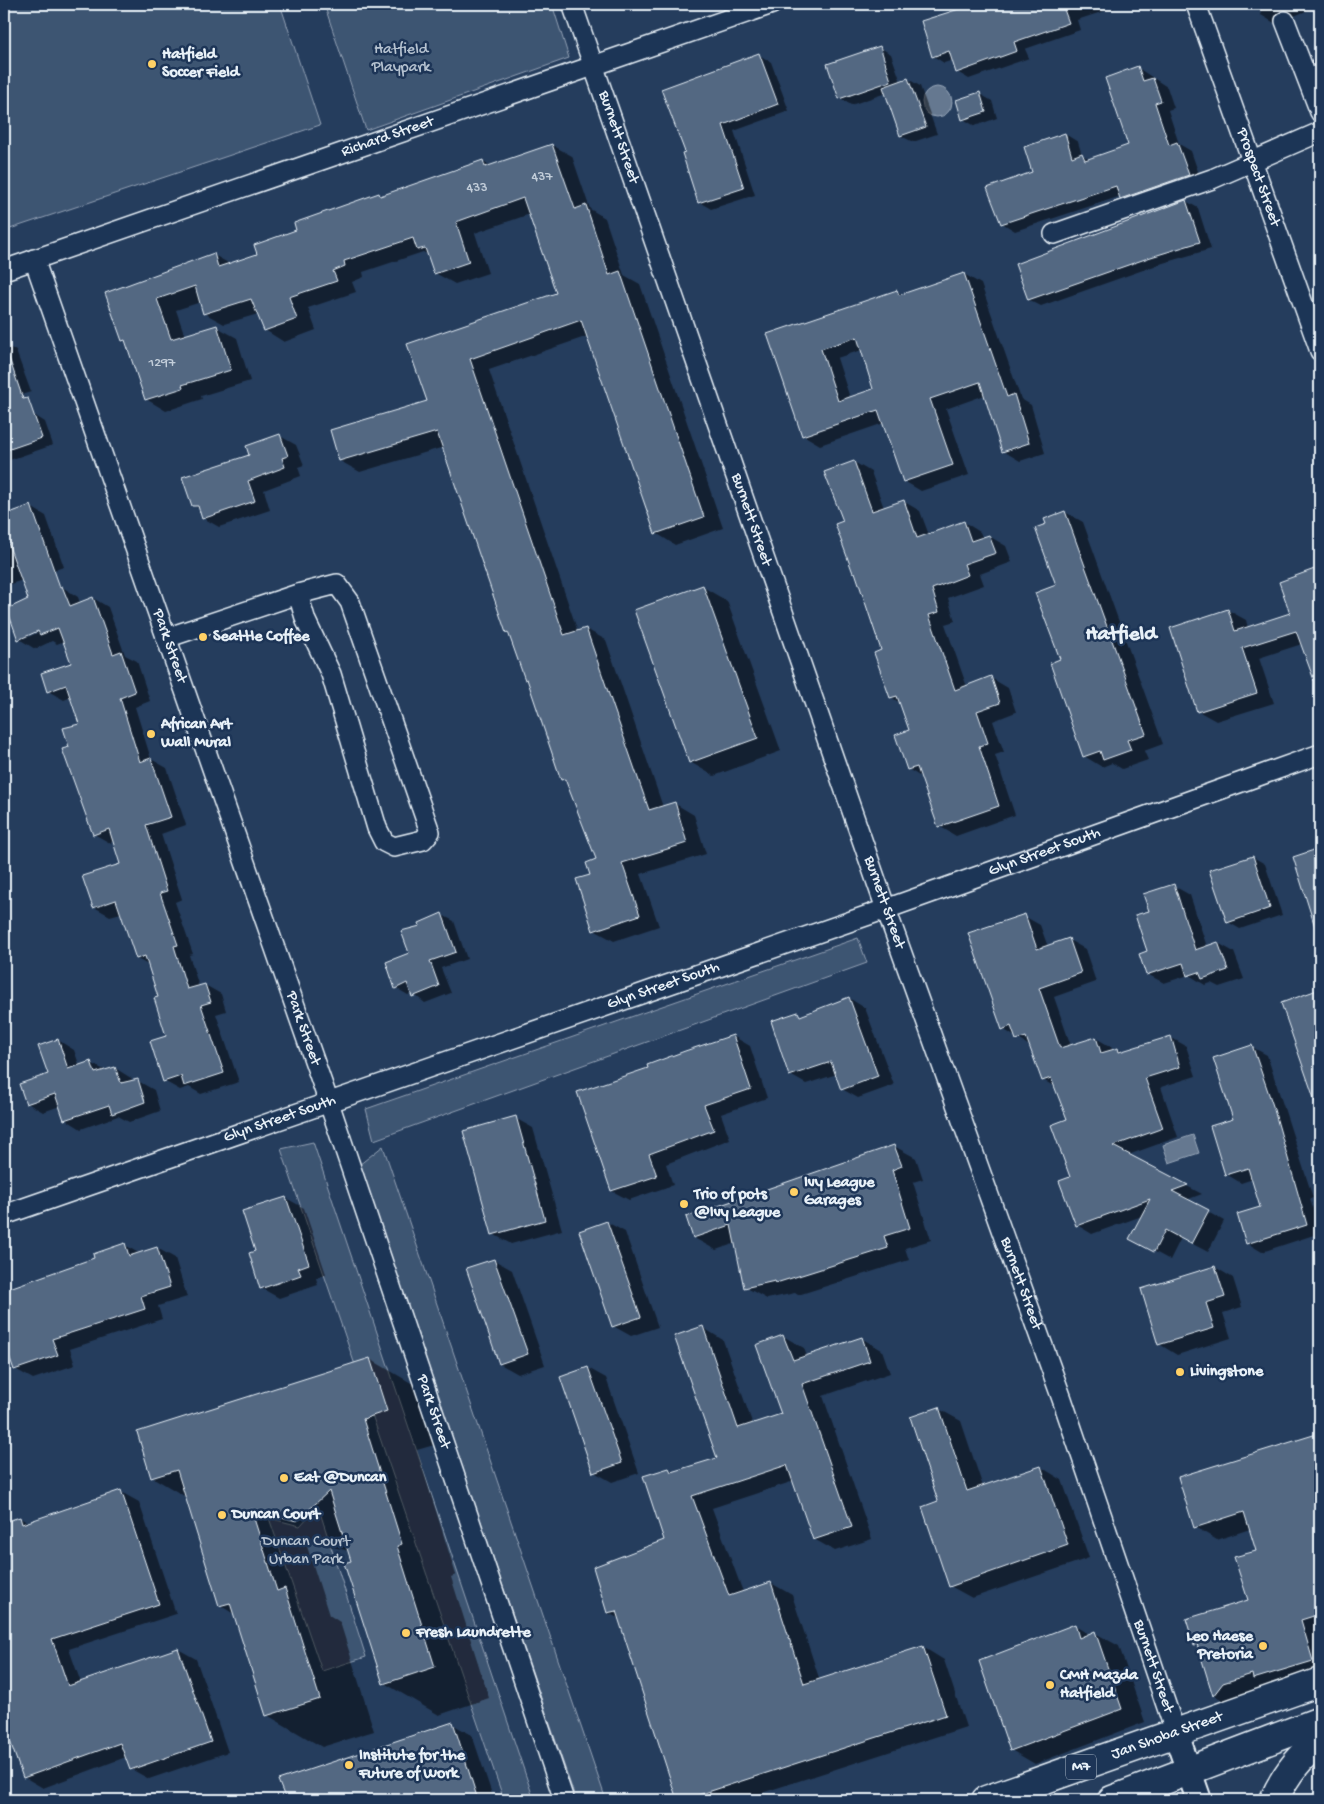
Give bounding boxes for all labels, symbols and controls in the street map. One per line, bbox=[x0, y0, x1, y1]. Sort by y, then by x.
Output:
park label: Hatfield Playpark bbox=[371, 41, 432, 78]
place label: Hatfield Soccer Field bbox=[162, 45, 241, 83]
marker: Hatfield Soccer Field bbox=[146, 58, 158, 70]
street label: Burnett Street bbox=[593, 87, 644, 187]
street label: Richard Street bbox=[339, 112, 438, 162]
street label: Prospect Street bbox=[1231, 124, 1285, 230]
house number: 437 bbox=[531, 169, 553, 186]
house number: 433 bbox=[466, 180, 488, 197]
house number: 1297 bbox=[148, 355, 176, 372]
street label: Burnett Street bbox=[726, 470, 776, 570]
street label: Park Street bbox=[147, 606, 191, 687]
district label: Hatfield bbox=[1086, 623, 1159, 648]
place label: Seattle Coffee bbox=[213, 627, 310, 647]
marker: Seattle Coffee bbox=[197, 631, 209, 643]
place label: African Art Wall Mural bbox=[160, 715, 233, 753]
marker: African Art Wall Mural bbox=[145, 728, 157, 740]
street label: Glyn Street South bbox=[986, 823, 1104, 881]
street label: Burnett Street bbox=[859, 853, 909, 953]
street label: Glyn Street South bbox=[605, 958, 723, 1014]
street label: Park Street bbox=[281, 988, 325, 1069]
street label: Glyn Street South bbox=[221, 1091, 339, 1148]
place label: Ivy League Garages bbox=[804, 1174, 875, 1211]
place label: Trio of pots @Ivy League bbox=[692, 1185, 781, 1223]
marker: Ivy League Garages bbox=[788, 1186, 800, 1198]
marker: Trio of pots @Ivy League bbox=[678, 1198, 690, 1210]
street label: Burnett Street bbox=[995, 1234, 1046, 1334]
place label: Livingstone bbox=[1190, 1363, 1264, 1382]
marker: Livingstone bbox=[1174, 1366, 1186, 1378]
street label: Park Street bbox=[412, 1371, 455, 1453]
place label: Eat @Duncan bbox=[294, 1469, 387, 1488]
marker: Eat @Duncan bbox=[278, 1472, 290, 1484]
place label: Duncan Court bbox=[230, 1506, 321, 1525]
marker: Duncan Court bbox=[216, 1509, 228, 1521]
park label: Duncan Court Urban Park bbox=[261, 1533, 351, 1570]
street label: Burnett Street bbox=[1128, 1617, 1178, 1717]
place label: Fresh Laundrette bbox=[415, 1624, 532, 1643]
marker: Fresh Laundrette bbox=[400, 1627, 412, 1639]
place label: Leo Haese Pretoria bbox=[1186, 1628, 1254, 1665]
marker: Leo Haese Pretoria bbox=[1257, 1640, 1269, 1652]
place label: CMH Mazda Hatfield bbox=[1059, 1667, 1139, 1704]
marker: CMH Mazda Hatfield bbox=[1044, 1679, 1056, 1691]
street label: Jan Shoba Street bbox=[1109, 1707, 1227, 1764]
place label: Institute for the Future of Work bbox=[358, 1746, 466, 1784]
road number: M7 bbox=[1066, 1754, 1096, 1780]
marker: Institute for the Future of Work bbox=[343, 1759, 355, 1771]

